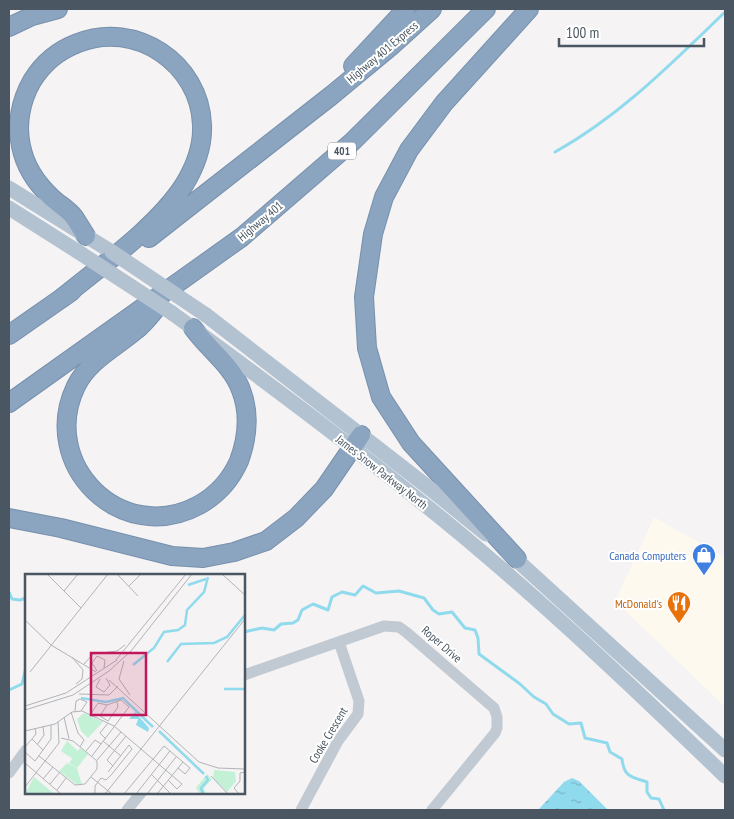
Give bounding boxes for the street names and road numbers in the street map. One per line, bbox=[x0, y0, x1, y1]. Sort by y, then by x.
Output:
street label: Highway 401 Express bbox=[343, 18, 421, 86]
road number: 401 bbox=[328, 142, 356, 160]
street label: Highway 401 bbox=[234, 198, 286, 244]
street label: James Snow Parkway North bbox=[332, 431, 431, 512]
street label: Roper Drive bbox=[419, 622, 465, 666]
street label: Cooke Crescent bbox=[305, 704, 351, 766]

